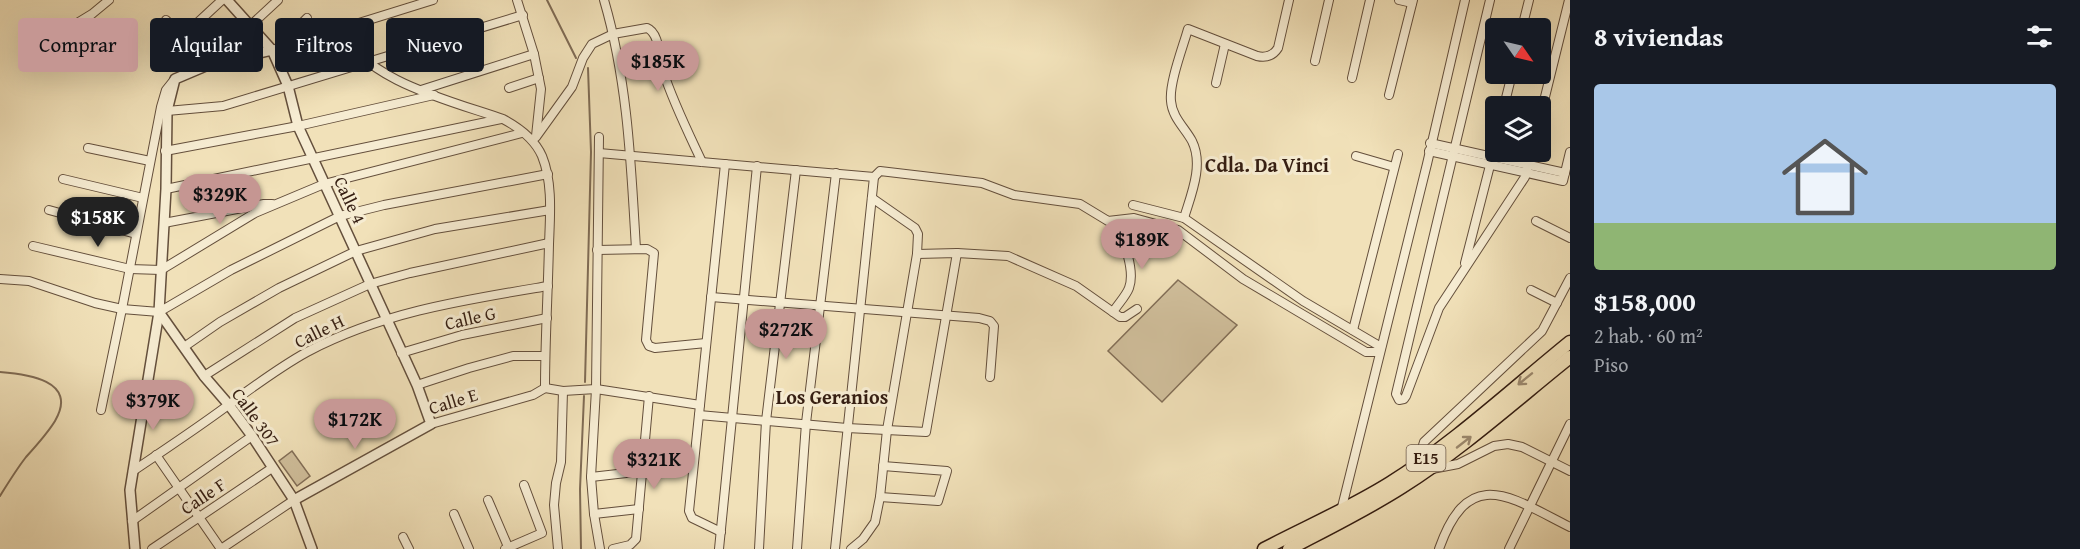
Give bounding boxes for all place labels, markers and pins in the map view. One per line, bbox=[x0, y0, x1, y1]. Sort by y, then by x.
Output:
pin: $185K bbox=[616, 41, 700, 92]
pin: $329K bbox=[178, 174, 262, 225]
pin: $158K bbox=[56, 197, 140, 248]
pin: $189K bbox=[1100, 219, 1184, 270]
pin: $272K bbox=[744, 309, 828, 360]
pin: $379K bbox=[111, 380, 195, 431]
pin: $172K bbox=[313, 399, 397, 450]
pin: $321K bbox=[612, 439, 696, 490]

